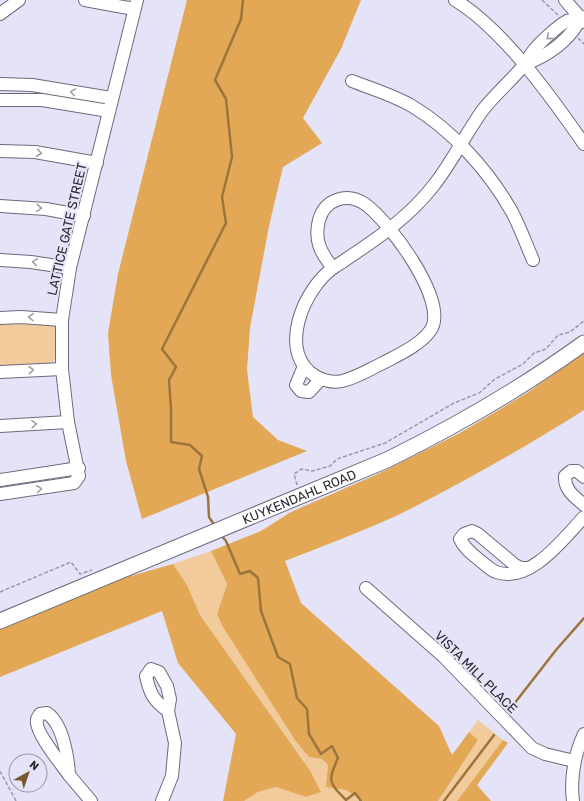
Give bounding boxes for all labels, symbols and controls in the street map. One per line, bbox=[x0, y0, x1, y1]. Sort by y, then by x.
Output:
one-way arrow bbox=[546, 32, 553, 39]
one-way arrow bbox=[70, 88, 76, 96]
one-way arrow bbox=[36, 148, 42, 157]
street label: LATTICE GATE STREET bbox=[44, 161, 90, 297]
one-way arrow bbox=[36, 203, 42, 212]
one-way arrow bbox=[32, 258, 38, 267]
one-way arrow bbox=[28, 313, 34, 321]
one-way arrow bbox=[28, 366, 34, 375]
one-way arrow bbox=[31, 419, 37, 428]
street label: KUYKENDAHL ROAD bbox=[240, 466, 358, 527]
one-way arrow bbox=[36, 485, 42, 494]
street label: VISTA MILL PLACE bbox=[432, 628, 520, 716]
north arrow bbox=[8, 753, 48, 793]
text: N bbox=[27, 758, 41, 773]

